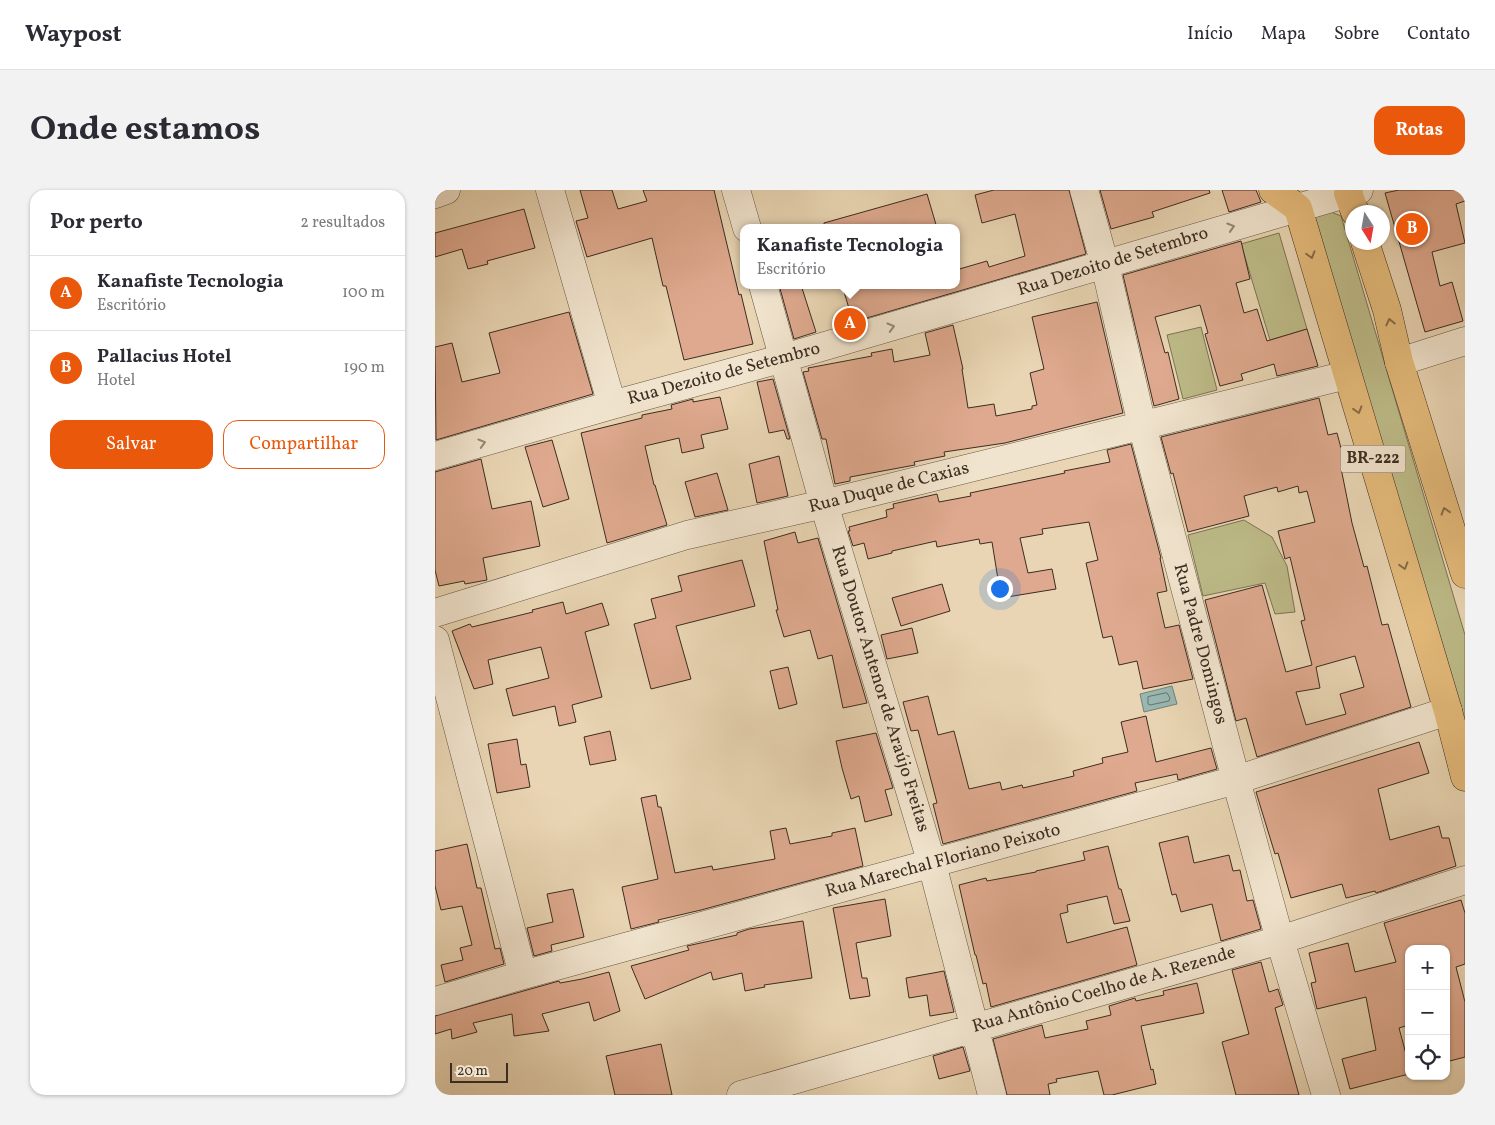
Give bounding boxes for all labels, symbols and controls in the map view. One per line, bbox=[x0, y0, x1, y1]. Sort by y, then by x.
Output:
text: Waypost bbox=[25, 18, 122, 52]
text: Início bbox=[1187, 22, 1233, 47]
text: Mapa bbox=[1261, 22, 1306, 47]
text: Sobre bbox=[1334, 22, 1379, 47]
text: Contato bbox=[1407, 22, 1470, 47]
text: Onde estamos bbox=[30, 106, 260, 154]
button: Rotas bbox=[1374, 106, 1465, 155]
north arrow bbox=[1345, 205, 1390, 250]
text: Por perto bbox=[50, 208, 143, 237]
pin: B bbox=[1396, 210, 1428, 248]
text: 2 resultados bbox=[300, 212, 385, 234]
street label: Rua Dezoito de Setembro bbox=[1015, 221, 1211, 303]
one-way arrow bbox=[1227, 223, 1235, 233]
popup bbox=[740, 224, 960, 289]
text: Kanafiste Tecnologia bbox=[757, 233, 943, 259]
one-way arrow bbox=[1306, 250, 1316, 258]
text: Escritório bbox=[757, 259, 826, 281]
text: Kanafiste Tecnologia bbox=[97, 269, 284, 295]
text: A bbox=[60, 282, 72, 304]
text: 100 m bbox=[342, 282, 385, 304]
text: Escritório bbox=[97, 295, 166, 317]
pin: A bbox=[834, 305, 866, 343]
one-way arrow bbox=[1385, 317, 1396, 326]
one-way arrow bbox=[886, 323, 894, 333]
street label: Rua Dezoito de Setembro bbox=[625, 336, 823, 412]
text: Pallacius Hotel bbox=[97, 344, 231, 370]
text: B bbox=[61, 357, 71, 379]
text: 190 m bbox=[343, 357, 385, 379]
text: Hotel bbox=[97, 370, 135, 392]
one-way arrow bbox=[1352, 406, 1362, 414]
button: Salvar bbox=[50, 420, 213, 469]
button: Compartilhar bbox=[223, 420, 385, 469]
one-way arrow bbox=[477, 438, 485, 448]
road number: BR-222 bbox=[1341, 445, 1405, 472]
street label: Rua Duque de Caxias bbox=[806, 456, 972, 520]
one-way arrow bbox=[1441, 507, 1451, 516]
street label: Rua Doutor Antenor de Araújo Freitas bbox=[824, 543, 936, 835]
street label: Rua Padre Domingos bbox=[1166, 561, 1234, 727]
one-way arrow bbox=[1399, 561, 1409, 570]
your location bbox=[987, 576, 1013, 602]
street label: Rua Marechal Floriano Peixoto bbox=[823, 818, 1063, 904]
street label: Rua Antônio Coelho de A. Rezende bbox=[969, 940, 1239, 1040]
map controls bbox=[1405, 945, 1450, 1080]
button: + bbox=[1405, 945, 1450, 990]
button: − bbox=[1405, 990, 1450, 1035]
button: locate bbox=[1405, 1035, 1450, 1080]
scale bar bbox=[450, 1060, 507, 1083]
text: 20 m bbox=[457, 1062, 488, 1081]

